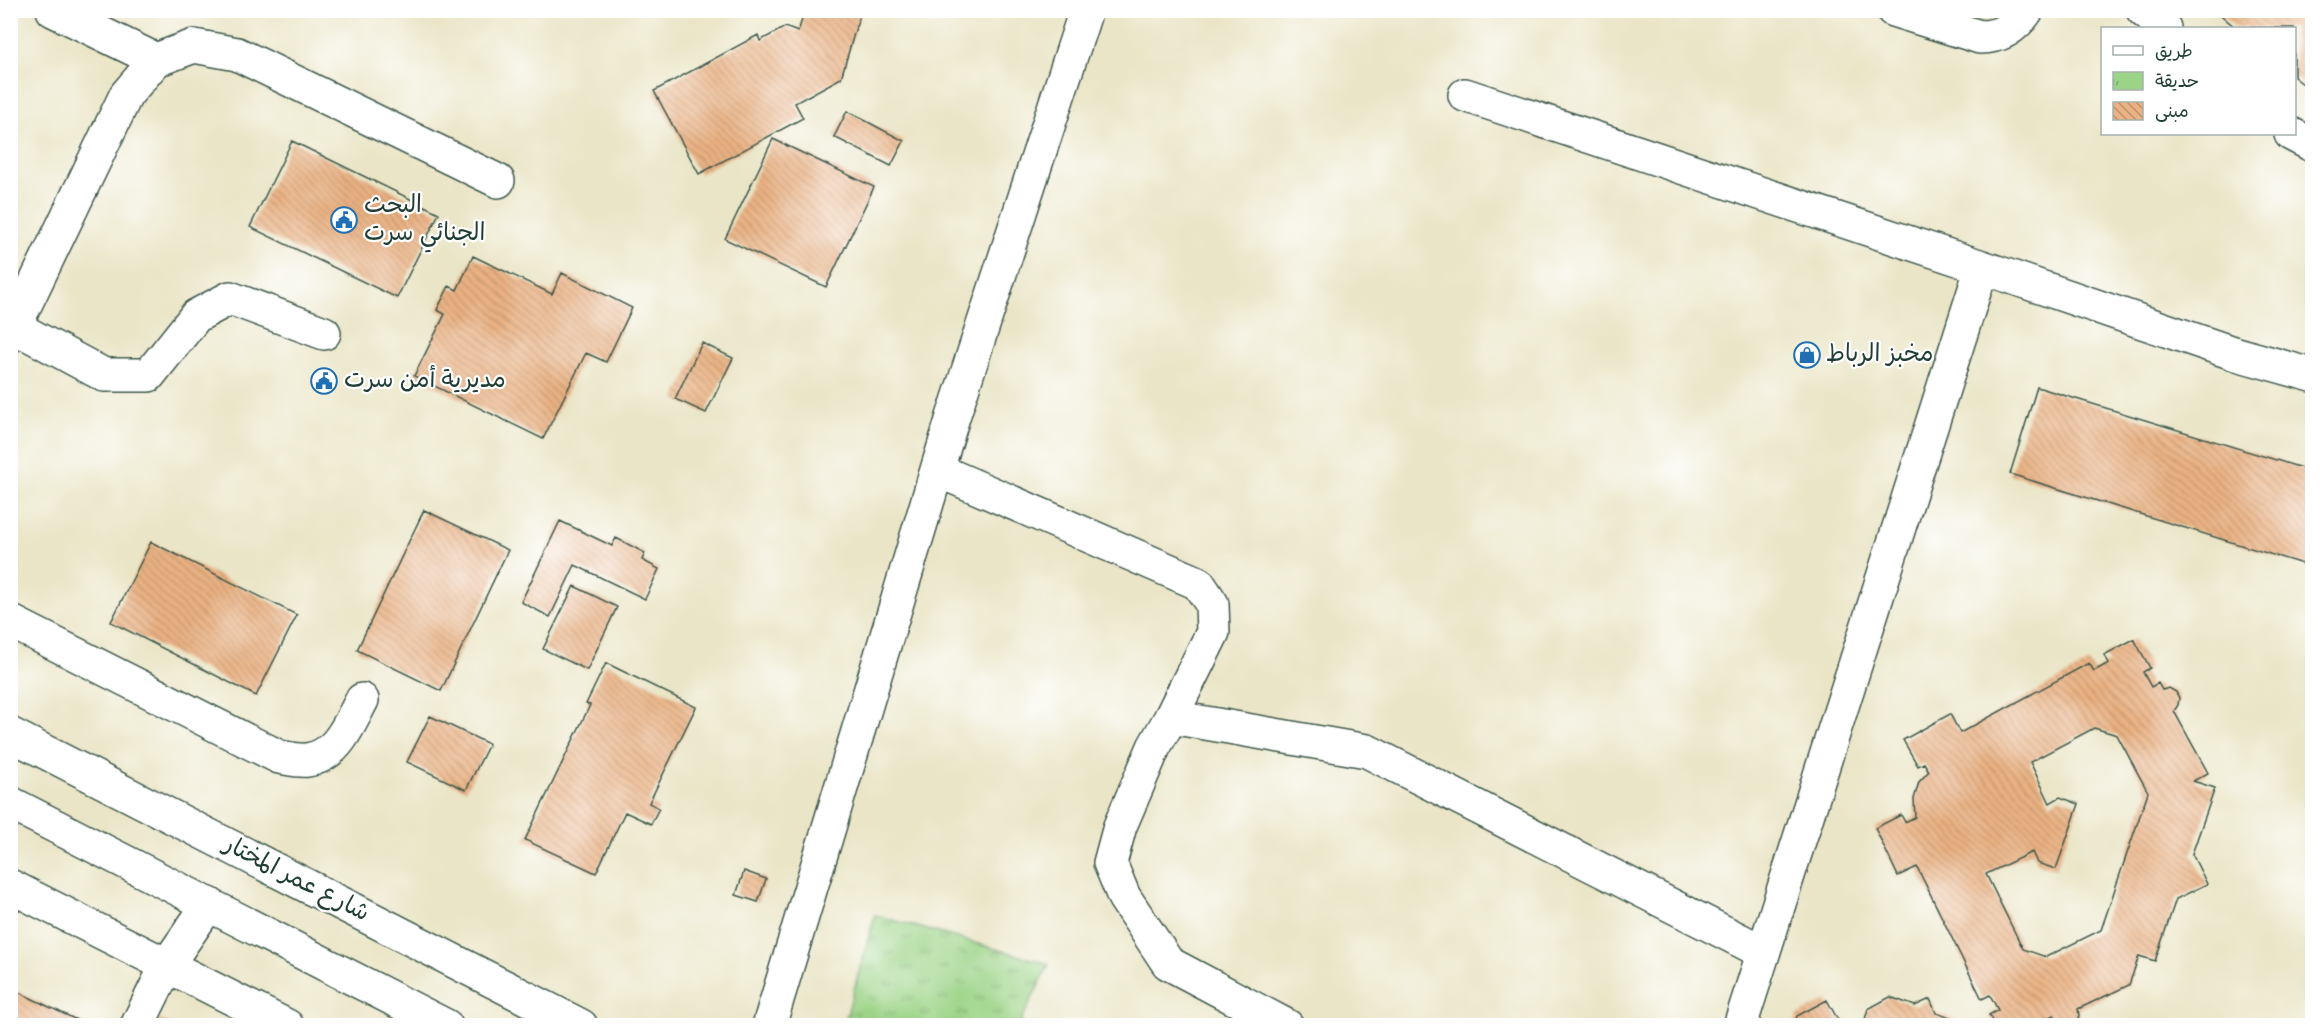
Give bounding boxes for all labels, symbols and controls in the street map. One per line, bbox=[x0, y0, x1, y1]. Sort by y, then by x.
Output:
legend bbox=[2101, 27, 2296, 135]
text: طريق bbox=[2155, 40, 2193, 66]
text: حديقة bbox=[2155, 70, 2199, 96]
text: مبنى bbox=[2155, 100, 2189, 126]
place label: البحث الجنائي سرت bbox=[364, 189, 485, 253]
public building icon: البحث الجنائي سرت bbox=[329, 205, 359, 235]
place label: مخبز الرباط bbox=[1826, 338, 1933, 373]
shop icon: مخبز الرباط bbox=[1792, 340, 1822, 370]
place label: مديرية أمن سرت bbox=[344, 364, 506, 399]
public building icon: مديرية أمن سرت bbox=[309, 366, 339, 396]
street label: شارع عمر المختار bbox=[215, 827, 375, 932]

